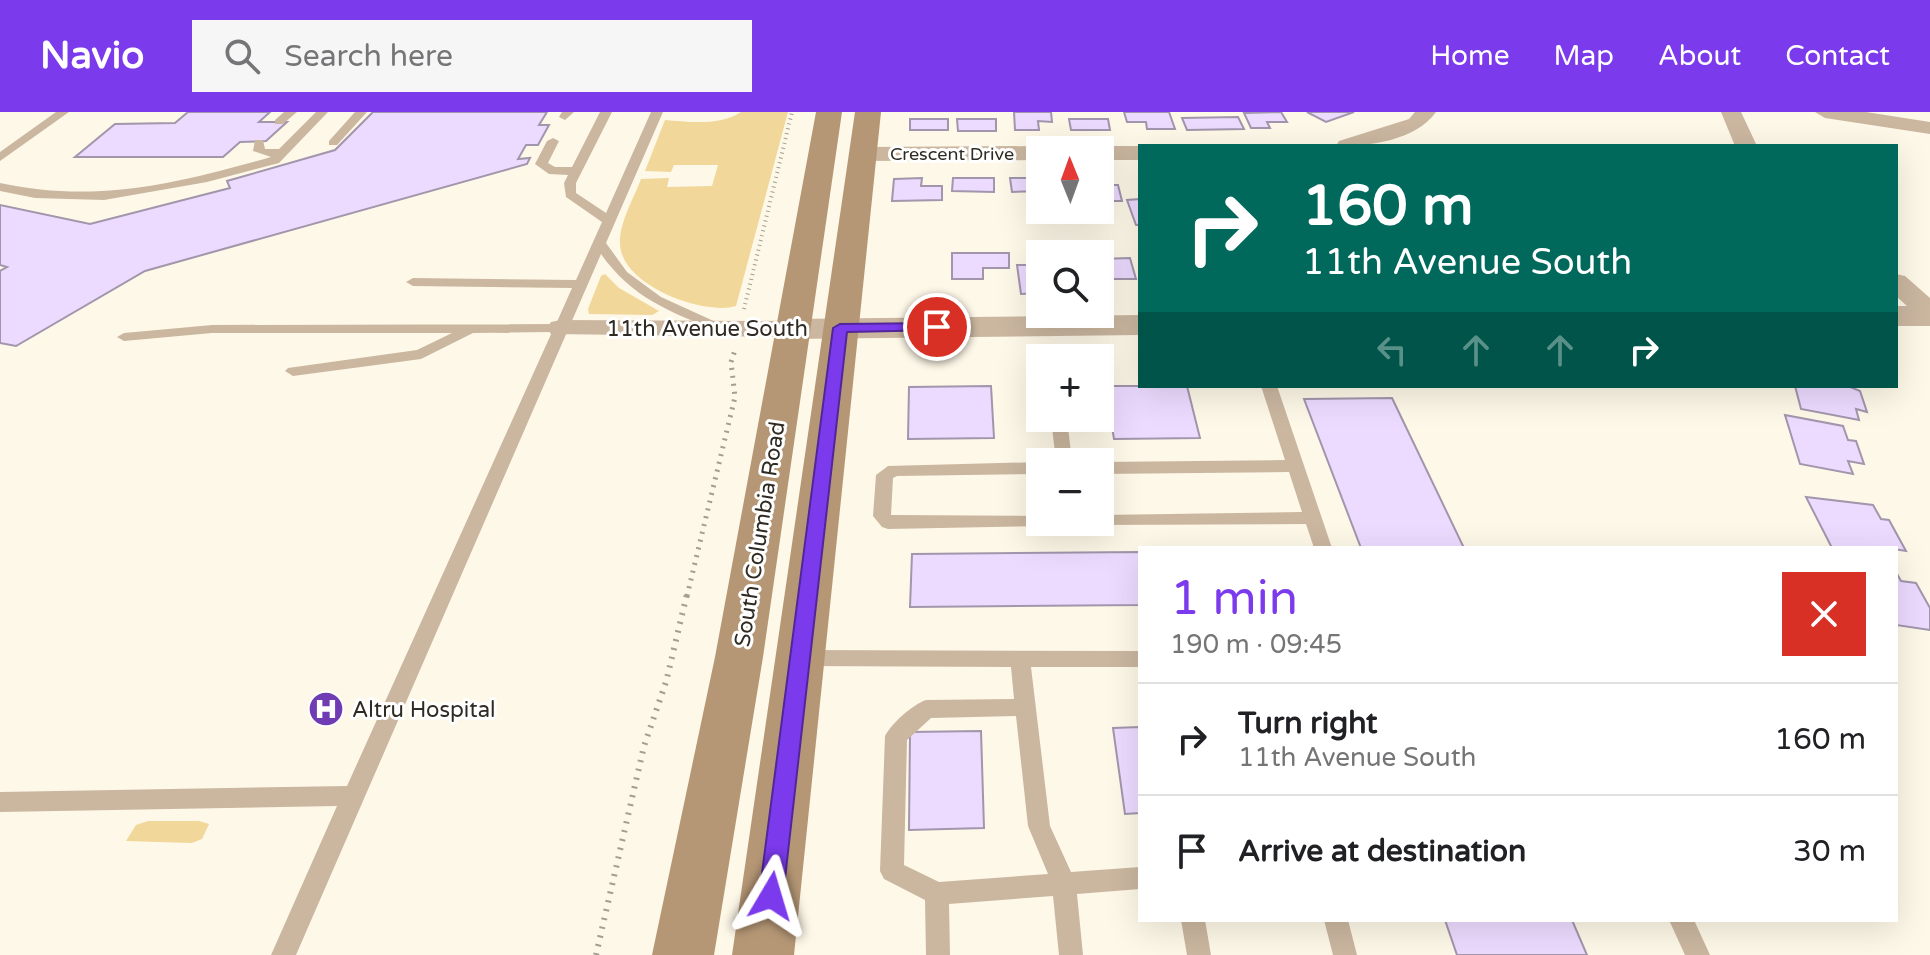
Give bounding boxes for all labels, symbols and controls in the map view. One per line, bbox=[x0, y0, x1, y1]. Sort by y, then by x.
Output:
search box bbox=[192, 20, 752, 92]
text: Navio bbox=[40, 33, 144, 79]
icon: search bbox=[220, 34, 264, 78]
text: Search here bbox=[284, 38, 453, 75]
text: Home bbox=[1430, 39, 1510, 73]
text: Map bbox=[1554, 39, 1614, 73]
text: About bbox=[1658, 39, 1741, 73]
text: Contact bbox=[1785, 39, 1890, 73]
north arrow bbox=[1026, 136, 1114, 224]
map controls bbox=[1026, 136, 1114, 536]
street label: Crescent Drive bbox=[890, 143, 1014, 165]
text: 160 m bbox=[1302, 173, 1473, 240]
icon: right bbox=[1170, 176, 1274, 280]
button: search bbox=[1026, 240, 1114, 328]
text: 11th Avenue South bbox=[1302, 241, 1632, 284]
pin bbox=[903, 293, 971, 361]
icon: arrive bbox=[915, 305, 959, 349]
street label: 11th Avenue South bbox=[606, 316, 808, 342]
icon: left bbox=[1370, 328, 1414, 372]
icon: ahead bbox=[1454, 328, 1498, 372]
icon: ahead bbox=[1538, 328, 1582, 372]
icon: right bbox=[1622, 328, 1666, 372]
button: + bbox=[1026, 344, 1114, 432]
street label: South Columbia Road bbox=[729, 420, 791, 649]
button: − bbox=[1026, 448, 1114, 536]
text: 1 min bbox=[1170, 570, 1298, 628]
button: close bbox=[1782, 572, 1866, 656]
text: 190 m · 09:45 bbox=[1170, 629, 1342, 660]
hospital icon: Altru Hospital bbox=[307, 690, 345, 728]
place label: Altru Hospital bbox=[352, 697, 496, 723]
text: Turn right bbox=[1238, 705, 1378, 742]
icon: right bbox=[1170, 717, 1214, 761]
text: 160 m bbox=[1774, 721, 1866, 758]
text: 11th Avenue South bbox=[1238, 742, 1476, 773]
icon: arrive bbox=[1170, 829, 1214, 873]
text: Arrive at destination bbox=[1238, 833, 1526, 870]
text: 30 m bbox=[1793, 833, 1866, 870]
position arrow bbox=[729, 854, 813, 938]

